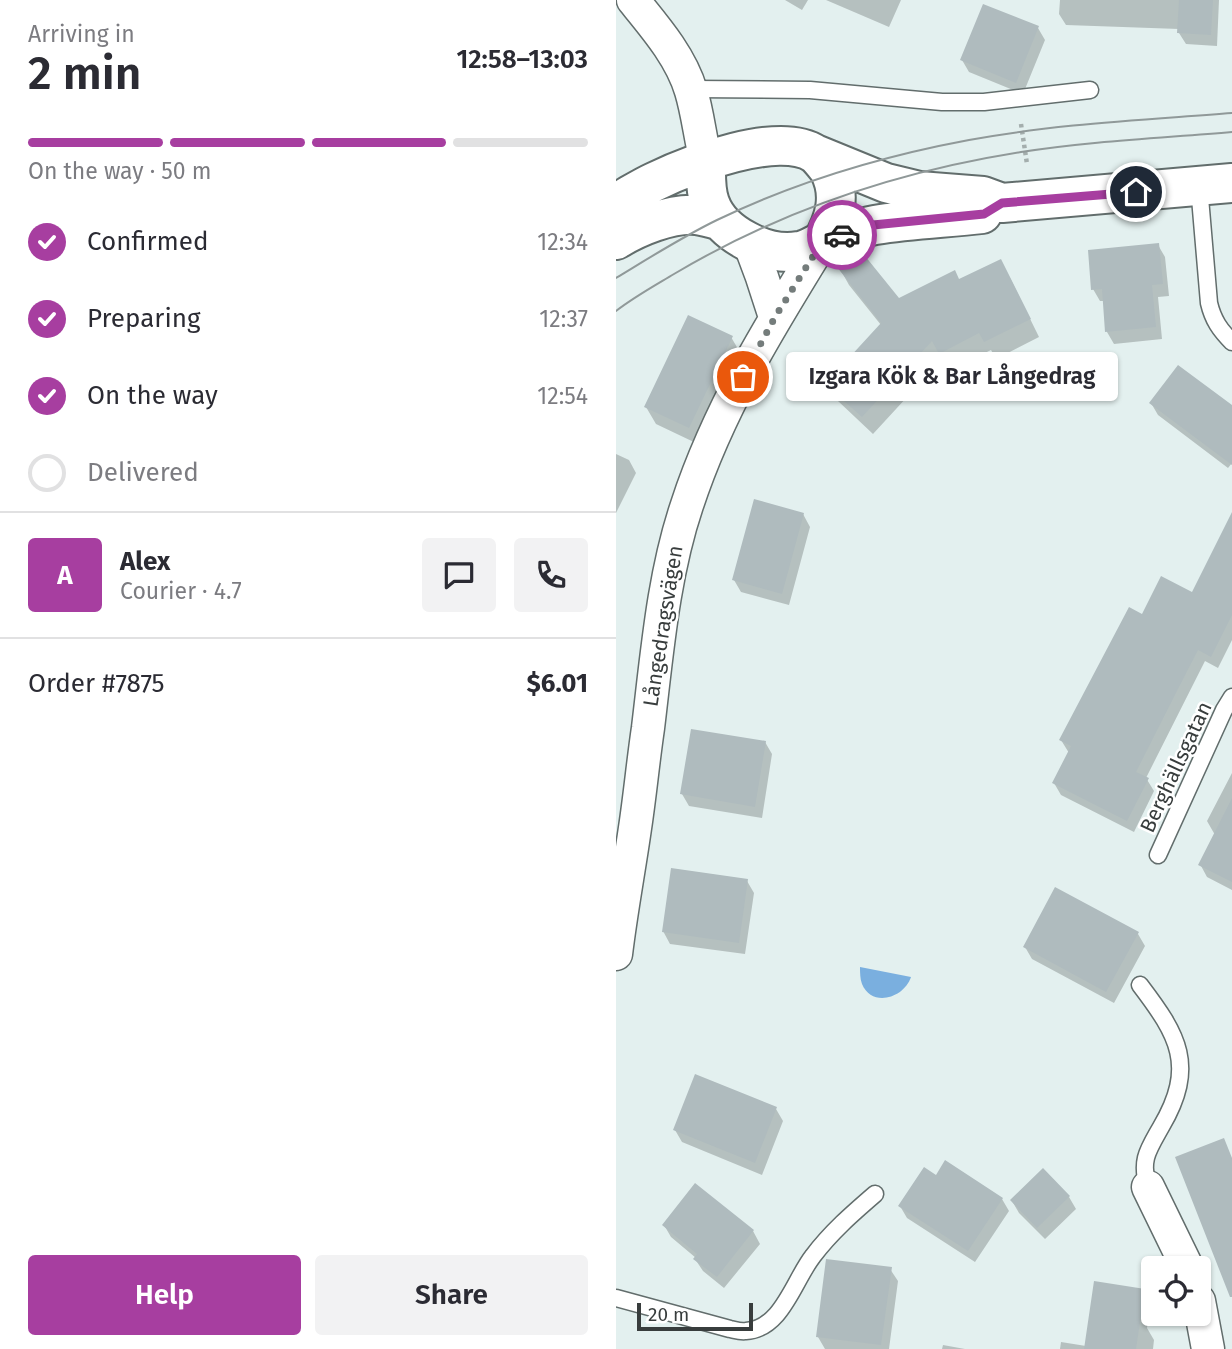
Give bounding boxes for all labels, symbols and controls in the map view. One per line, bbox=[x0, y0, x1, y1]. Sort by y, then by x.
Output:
text: Arriving in bbox=[28, 20, 135, 48]
text: 12:58–13:03 bbox=[456, 44, 588, 75]
text: 2 min bbox=[28, 46, 141, 101]
text: On the way · 50 m bbox=[28, 157, 211, 185]
pin bbox=[1106, 162, 1166, 222]
icon: home bbox=[1117, 173, 1155, 211]
courier bbox=[807, 200, 877, 270]
icon: car bbox=[823, 216, 861, 254]
icon: check bbox=[28, 223, 66, 261]
text: Confirmed bbox=[87, 226, 208, 257]
text: 12:34 bbox=[537, 228, 588, 256]
icon: check bbox=[28, 300, 66, 338]
text: Preparing bbox=[87, 303, 200, 334]
text: 12:37 bbox=[539, 305, 588, 333]
pin bbox=[713, 347, 773, 407]
callout: Izgara Kök & Bar Långedrag bbox=[785, 352, 1118, 402]
icon: bag bbox=[724, 358, 762, 396]
text: Izgara Kök & Bar Långedrag bbox=[809, 362, 1095, 390]
icon: check bbox=[28, 377, 66, 415]
text: On the way bbox=[87, 380, 218, 411]
text: 12:54 bbox=[537, 382, 588, 410]
text: Delivered bbox=[87, 457, 199, 488]
button: chat bbox=[422, 538, 496, 612]
button: phone bbox=[514, 538, 588, 612]
street label: Långedragsvägen bbox=[637, 544, 689, 708]
text: Alex bbox=[120, 546, 170, 577]
text: A bbox=[57, 560, 73, 591]
text: Courier · 4.7 bbox=[120, 577, 242, 605]
text: Order #7875 bbox=[28, 668, 165, 699]
text: $6.01 bbox=[526, 668, 588, 699]
street label: Berghällsgatan bbox=[1134, 697, 1218, 837]
button: Help bbox=[28, 1255, 301, 1335]
button: Share bbox=[315, 1255, 588, 1335]
map controls bbox=[1141, 1256, 1211, 1326]
button: locate bbox=[1141, 1256, 1211, 1326]
scale bar bbox=[637, 1300, 752, 1332]
text: 20 m bbox=[648, 1303, 689, 1326]

